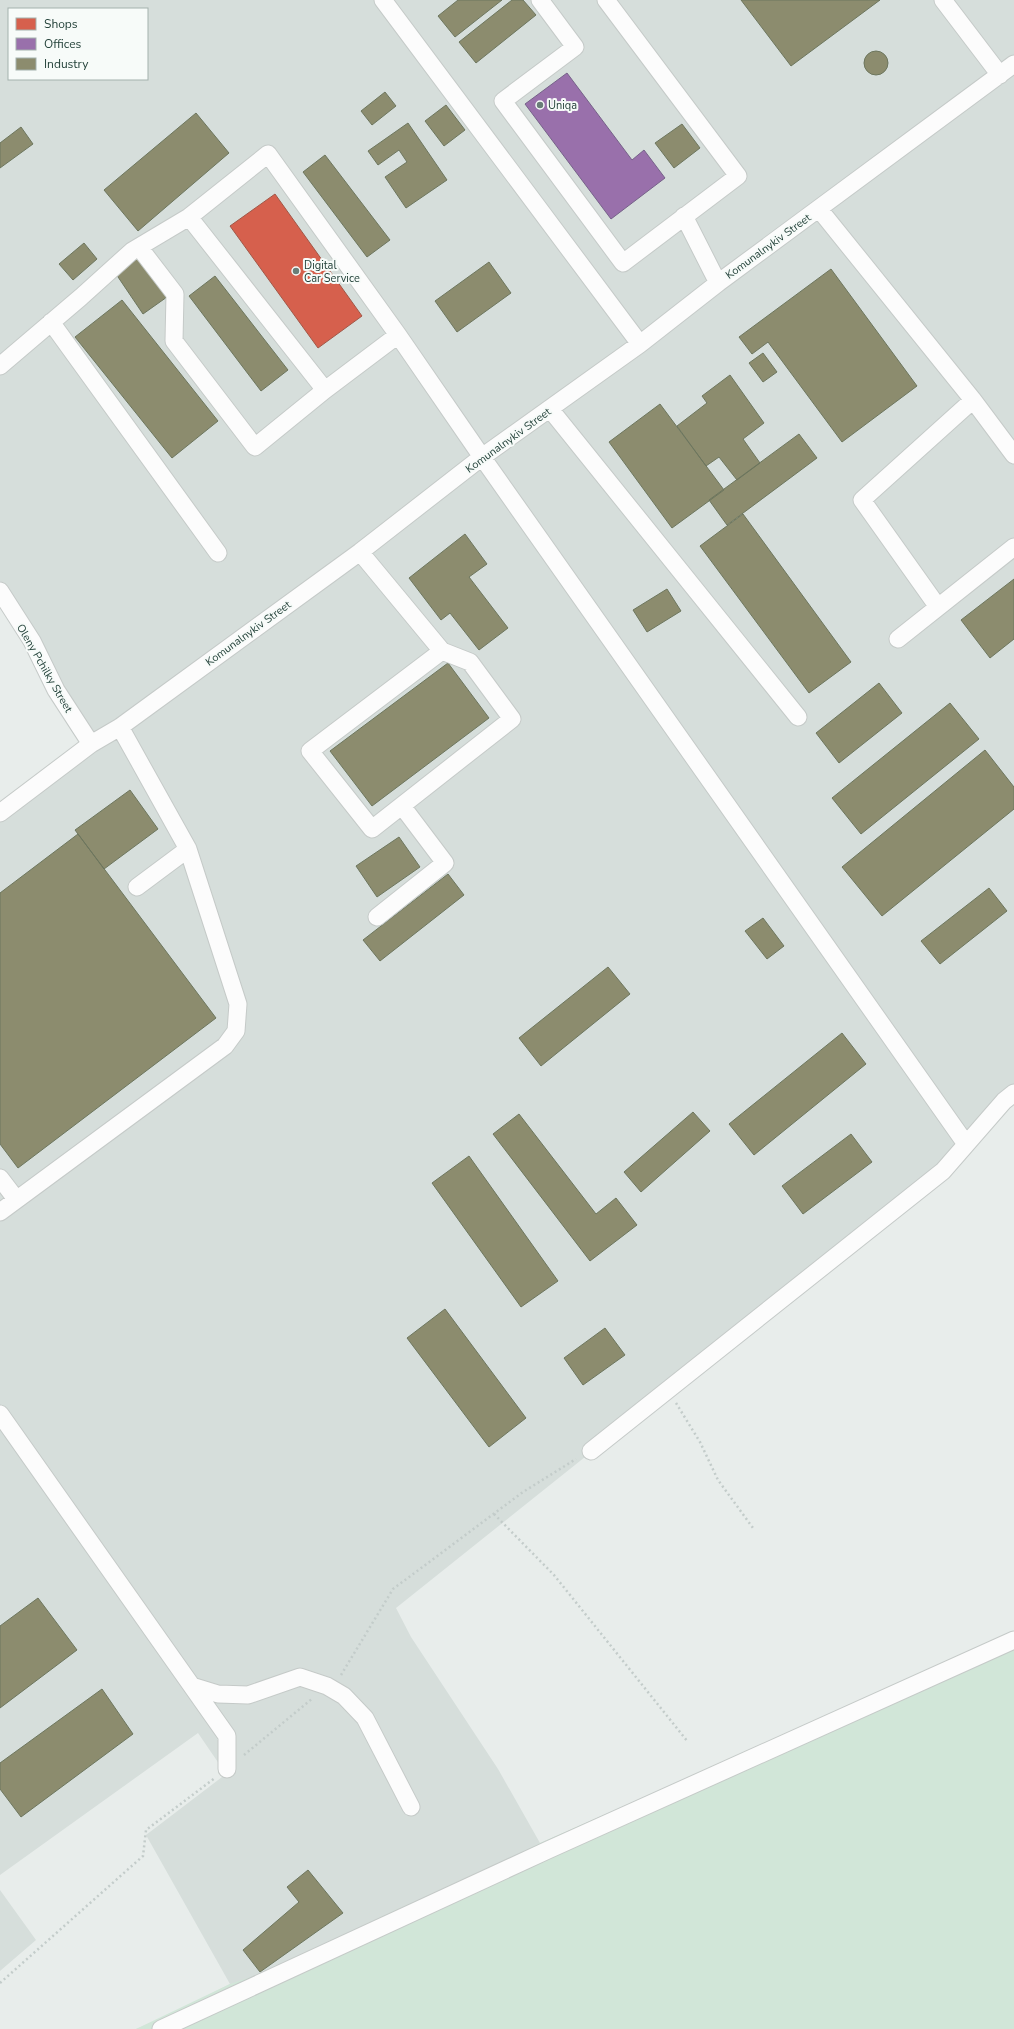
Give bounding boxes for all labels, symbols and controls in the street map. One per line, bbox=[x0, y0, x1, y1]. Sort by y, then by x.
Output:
legend bbox=[8, 8, 148, 80]
text: Shops bbox=[44, 16, 78, 32]
text: Offices bbox=[44, 36, 82, 52]
text: Industry bbox=[44, 56, 89, 72]
place label: Uniqa bbox=[548, 98, 577, 113]
marker: Uniqa bbox=[535, 100, 545, 110]
street label: Komunalnykiv Street bbox=[723, 210, 814, 283]
place label: Digital Car Service bbox=[304, 258, 360, 286]
marker: Digital Car Service bbox=[291, 266, 301, 276]
street label: Komunalnykiv Street bbox=[463, 404, 554, 477]
street label: Komunalnykiv Street bbox=[203, 597, 294, 670]
street label: Oleny Pchilky Street bbox=[13, 621, 76, 715]

